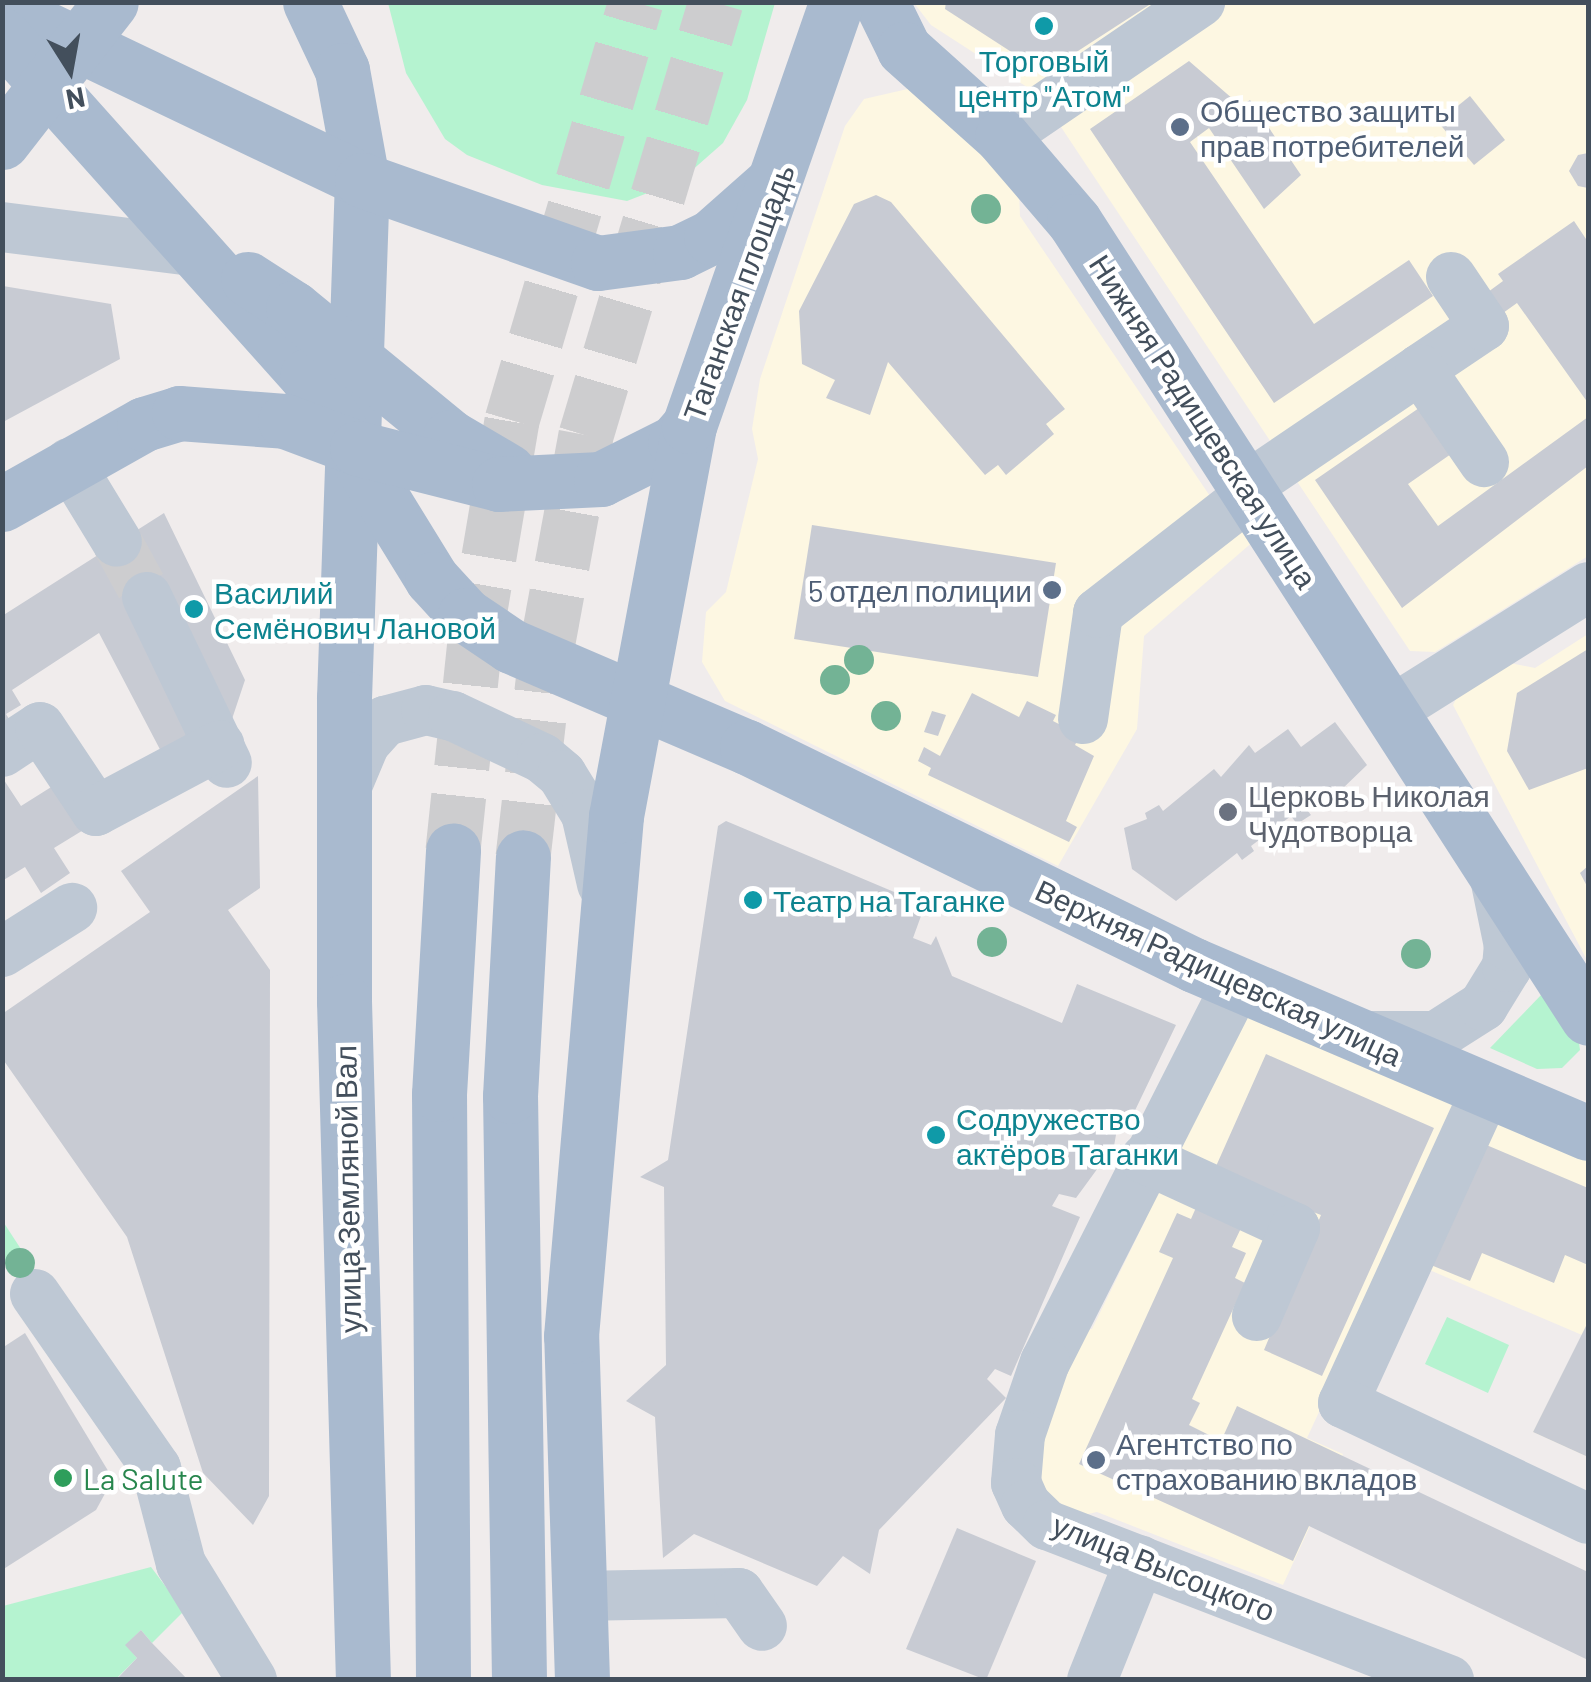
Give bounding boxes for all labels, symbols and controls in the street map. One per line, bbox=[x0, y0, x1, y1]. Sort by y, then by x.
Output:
marker: Торговый центр "Атом" bbox=[1033, 15, 1055, 37]
north arrow bbox=[20, 20, 120, 120]
place label: Торговый центр "Атом" bbox=[958, 42, 1130, 112]
text: N bbox=[63, 81, 88, 118]
place label: Общество защиты прав потребителей bbox=[1200, 92, 1465, 162]
marker: Общество защиты прав потребителей bbox=[1169, 116, 1191, 138]
street label: Таганская площадь bbox=[675, 159, 801, 425]
street label: Нижняя Радищевская улица bbox=[1083, 248, 1325, 594]
place label: 5 отдел полиции bbox=[808, 572, 1032, 608]
place label: Василий Семёнович Лановой bbox=[214, 574, 496, 644]
marker: 5 отдел полиции bbox=[1041, 579, 1063, 601]
marker: Василий Семёнович Лановой bbox=[183, 598, 205, 620]
place label: Церковь Николая Чудотворца bbox=[1248, 777, 1490, 848]
marker: Церковь Николая Чудотворца bbox=[1217, 801, 1239, 823]
street label: Верхняя Радищевская улица bbox=[1030, 871, 1408, 1073]
place label: Театр на Таганке bbox=[773, 882, 1005, 918]
marker: Театр на Таганке bbox=[742, 889, 764, 911]
street label: улица Земляной Вал bbox=[326, 1045, 368, 1333]
place label: Содружество актёров Таганки bbox=[956, 1100, 1179, 1170]
marker: Содружество актёров Таганки bbox=[925, 1124, 947, 1146]
place label: Агентство по страхованию вкладов bbox=[1116, 1425, 1417, 1496]
marker: Агентство по страхованию вкладов bbox=[1085, 1449, 1107, 1471]
place label: La Salute bbox=[83, 1460, 204, 1496]
marker: La Salute bbox=[52, 1467, 74, 1489]
street label: улица Высоцкого bbox=[1048, 1506, 1280, 1628]

